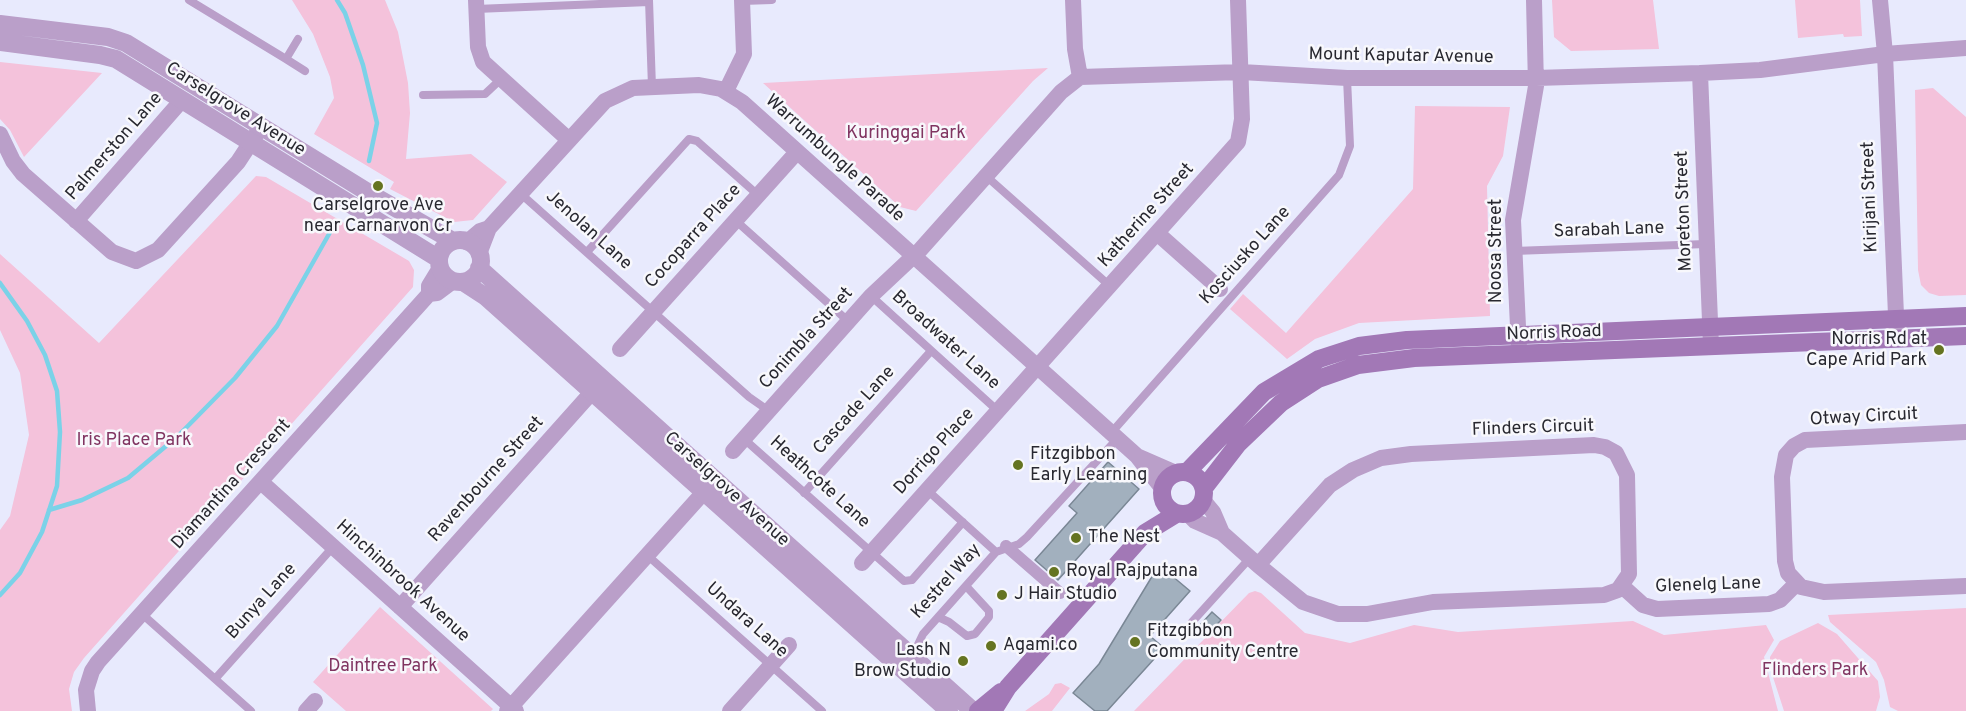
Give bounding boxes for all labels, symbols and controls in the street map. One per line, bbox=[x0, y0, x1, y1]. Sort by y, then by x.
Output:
street label: Mount Kaputar Avenue bbox=[1308, 45, 1494, 69]
street label: Carselgrove Avenue bbox=[161, 58, 309, 162]
street label: Palmerston Lane bbox=[62, 88, 168, 206]
street label: Warrumbungle Parade bbox=[760, 91, 908, 227]
park label: Kuringgai Park bbox=[846, 123, 966, 145]
street label: Kirijani Street bbox=[1858, 141, 1884, 253]
street label: Moreton Street bbox=[1672, 150, 1698, 272]
street label: Katherine Street bbox=[1095, 159, 1199, 273]
marker: Carselgrove Ave near Carnarvon Cr bbox=[371, 179, 385, 193]
street label: Cocoparra Place bbox=[641, 180, 747, 294]
street label: Jenolan Lane bbox=[540, 187, 636, 275]
place label: Carselgrove Ave near Carnarvon Cr bbox=[304, 195, 452, 238]
street label: Noosa Street bbox=[1486, 199, 1508, 303]
street label: Kosciusko Lane bbox=[1196, 202, 1296, 310]
street label: Sarabah Lane bbox=[1553, 218, 1665, 244]
street label: Conimbla Street bbox=[756, 284, 858, 394]
street label: Broadwater Lane bbox=[887, 287, 1003, 395]
street label: Norris Road bbox=[1506, 322, 1602, 346]
place label: Norris Rd at Cape Arid Park bbox=[1806, 329, 1927, 372]
marker: Norris Rd at Cape Arid Park bbox=[1932, 343, 1946, 357]
street label: Cascade Lane bbox=[810, 362, 900, 460]
street label: Dorrigo Place bbox=[890, 404, 980, 500]
street label: Otway Circuit bbox=[1809, 404, 1919, 432]
street label: Ravenbourne Street bbox=[425, 413, 549, 547]
street label: Diamantina Crescent bbox=[168, 415, 296, 555]
street label: Flinders Circuit bbox=[1471, 416, 1595, 442]
street label: Carselgrove Avenue bbox=[659, 428, 793, 552]
park label: Iris Place Park bbox=[76, 430, 192, 452]
street label: Heathcote Lane bbox=[764, 432, 874, 534]
place label: Fitzgibbon Early Learning bbox=[1030, 444, 1147, 486]
marker: Fitzgibbon Early Learning bbox=[1011, 458, 1025, 472]
street label: Hinchinbrook Avenue bbox=[331, 516, 473, 648]
place label: The Nest bbox=[1088, 527, 1160, 549]
marker: The Nest bbox=[1069, 531, 1083, 545]
street label: Kestrel Way bbox=[907, 540, 987, 624]
street label: Bunya Lane bbox=[222, 560, 302, 644]
place label: Royal Rajputana bbox=[1066, 561, 1198, 583]
marker: Royal Rajputana bbox=[1047, 565, 1061, 579]
street label: Glenelg Lane bbox=[1655, 573, 1761, 599]
street label: Undara Lane bbox=[701, 579, 791, 663]
place label: J Hair Studio bbox=[1014, 584, 1117, 606]
marker: J Hair Studio bbox=[995, 588, 1009, 602]
place label: Fitzgibbon Community Centre bbox=[1147, 621, 1298, 664]
place label: Agami.co bbox=[1003, 635, 1077, 657]
marker: Fitzgibbon Community Centre bbox=[1128, 635, 1142, 649]
marker: Agami.co bbox=[984, 639, 998, 653]
place label: Lash N Brow Studio bbox=[854, 640, 951, 682]
marker: Lash N Brow Studio bbox=[956, 654, 970, 668]
park label: Daintree Park bbox=[328, 656, 438, 678]
park label: Flinders Park bbox=[1762, 660, 1868, 682]

